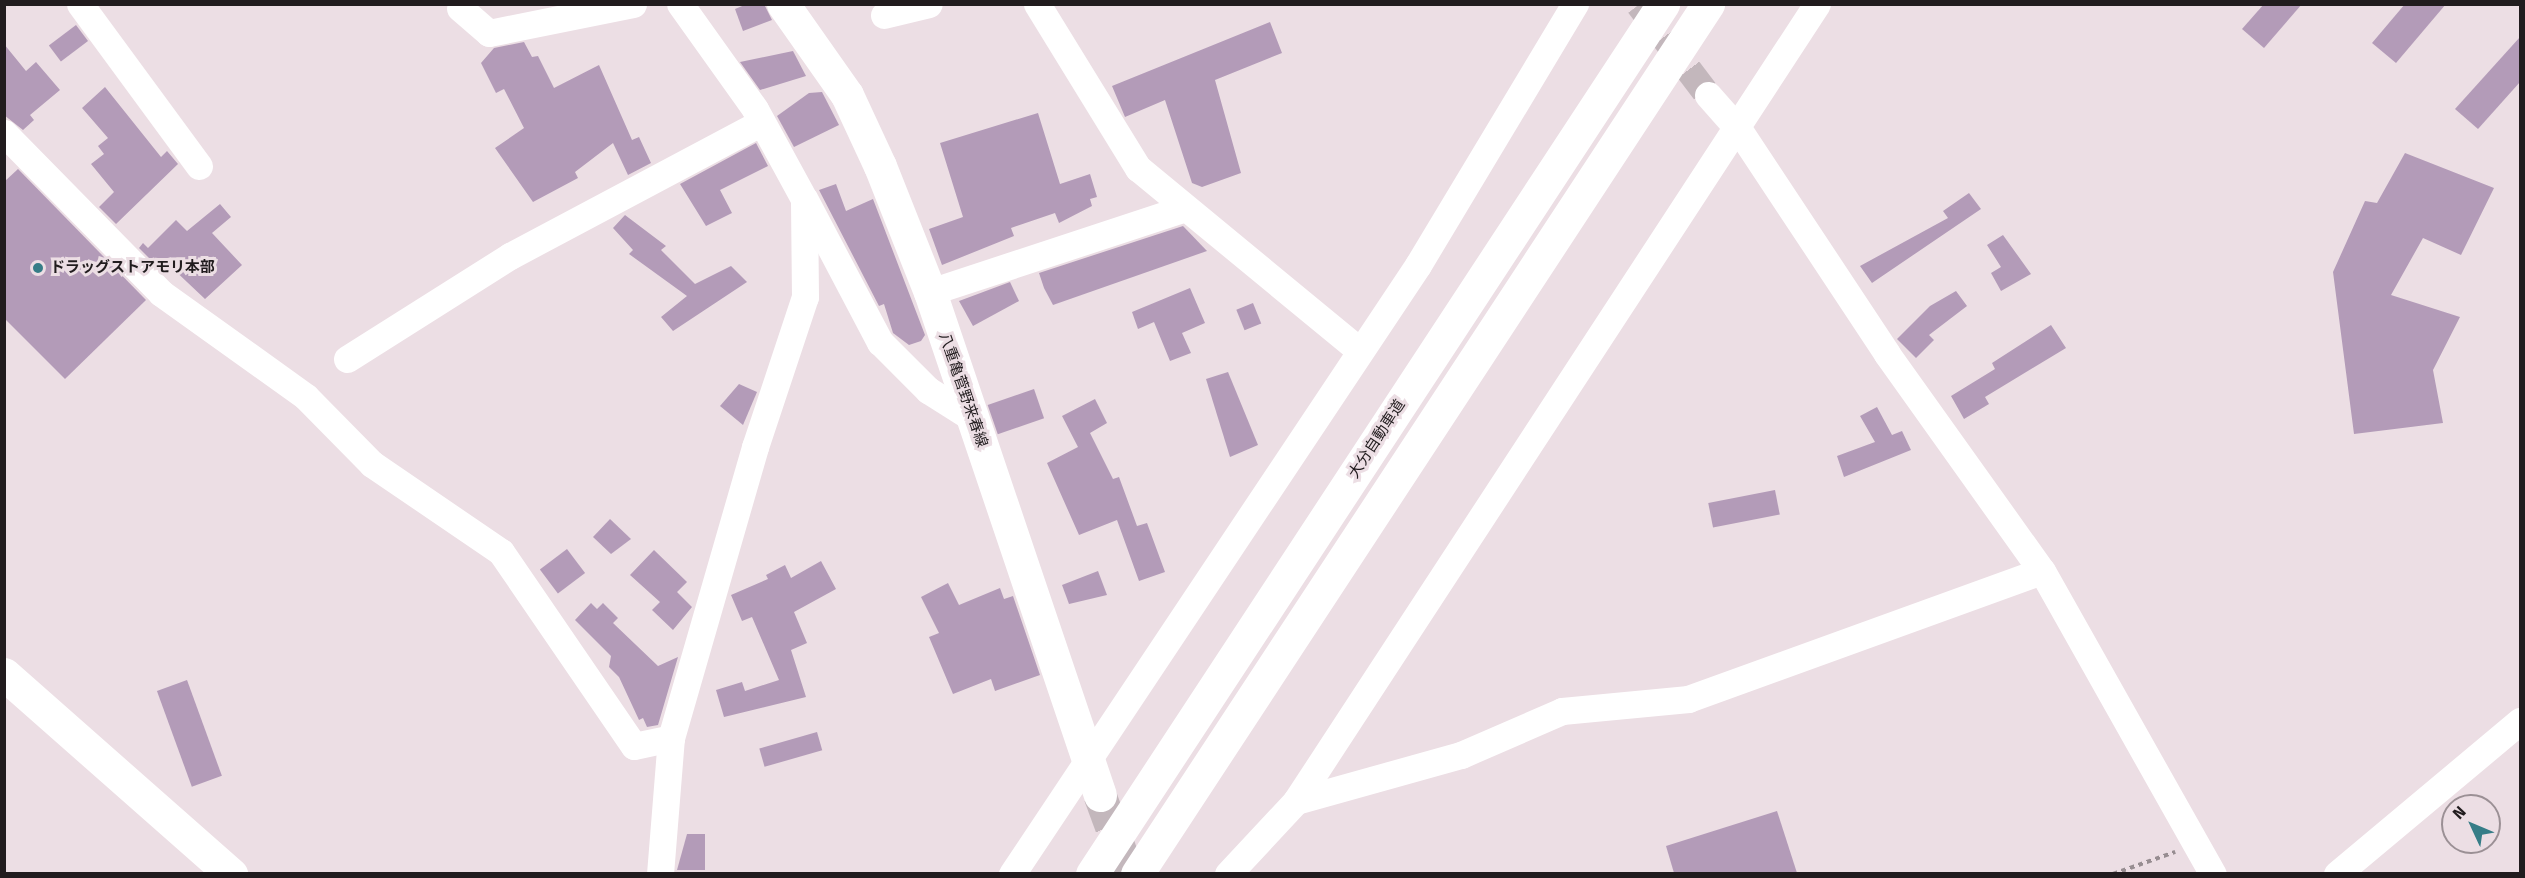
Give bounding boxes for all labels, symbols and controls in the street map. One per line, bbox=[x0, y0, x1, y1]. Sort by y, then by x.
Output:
place label: ドラッグストアモリ本部 bbox=[50, 259, 215, 277]
marker: ドラッグストアモリ本部 bbox=[31, 261, 45, 275]
street label: 八重亀菅野来春線 bbox=[935, 330, 991, 450]
street label: 大分自動車道 bbox=[1345, 396, 1409, 482]
north arrow bbox=[2441, 794, 2501, 854]
text: N bbox=[2449, 802, 2470, 823]

